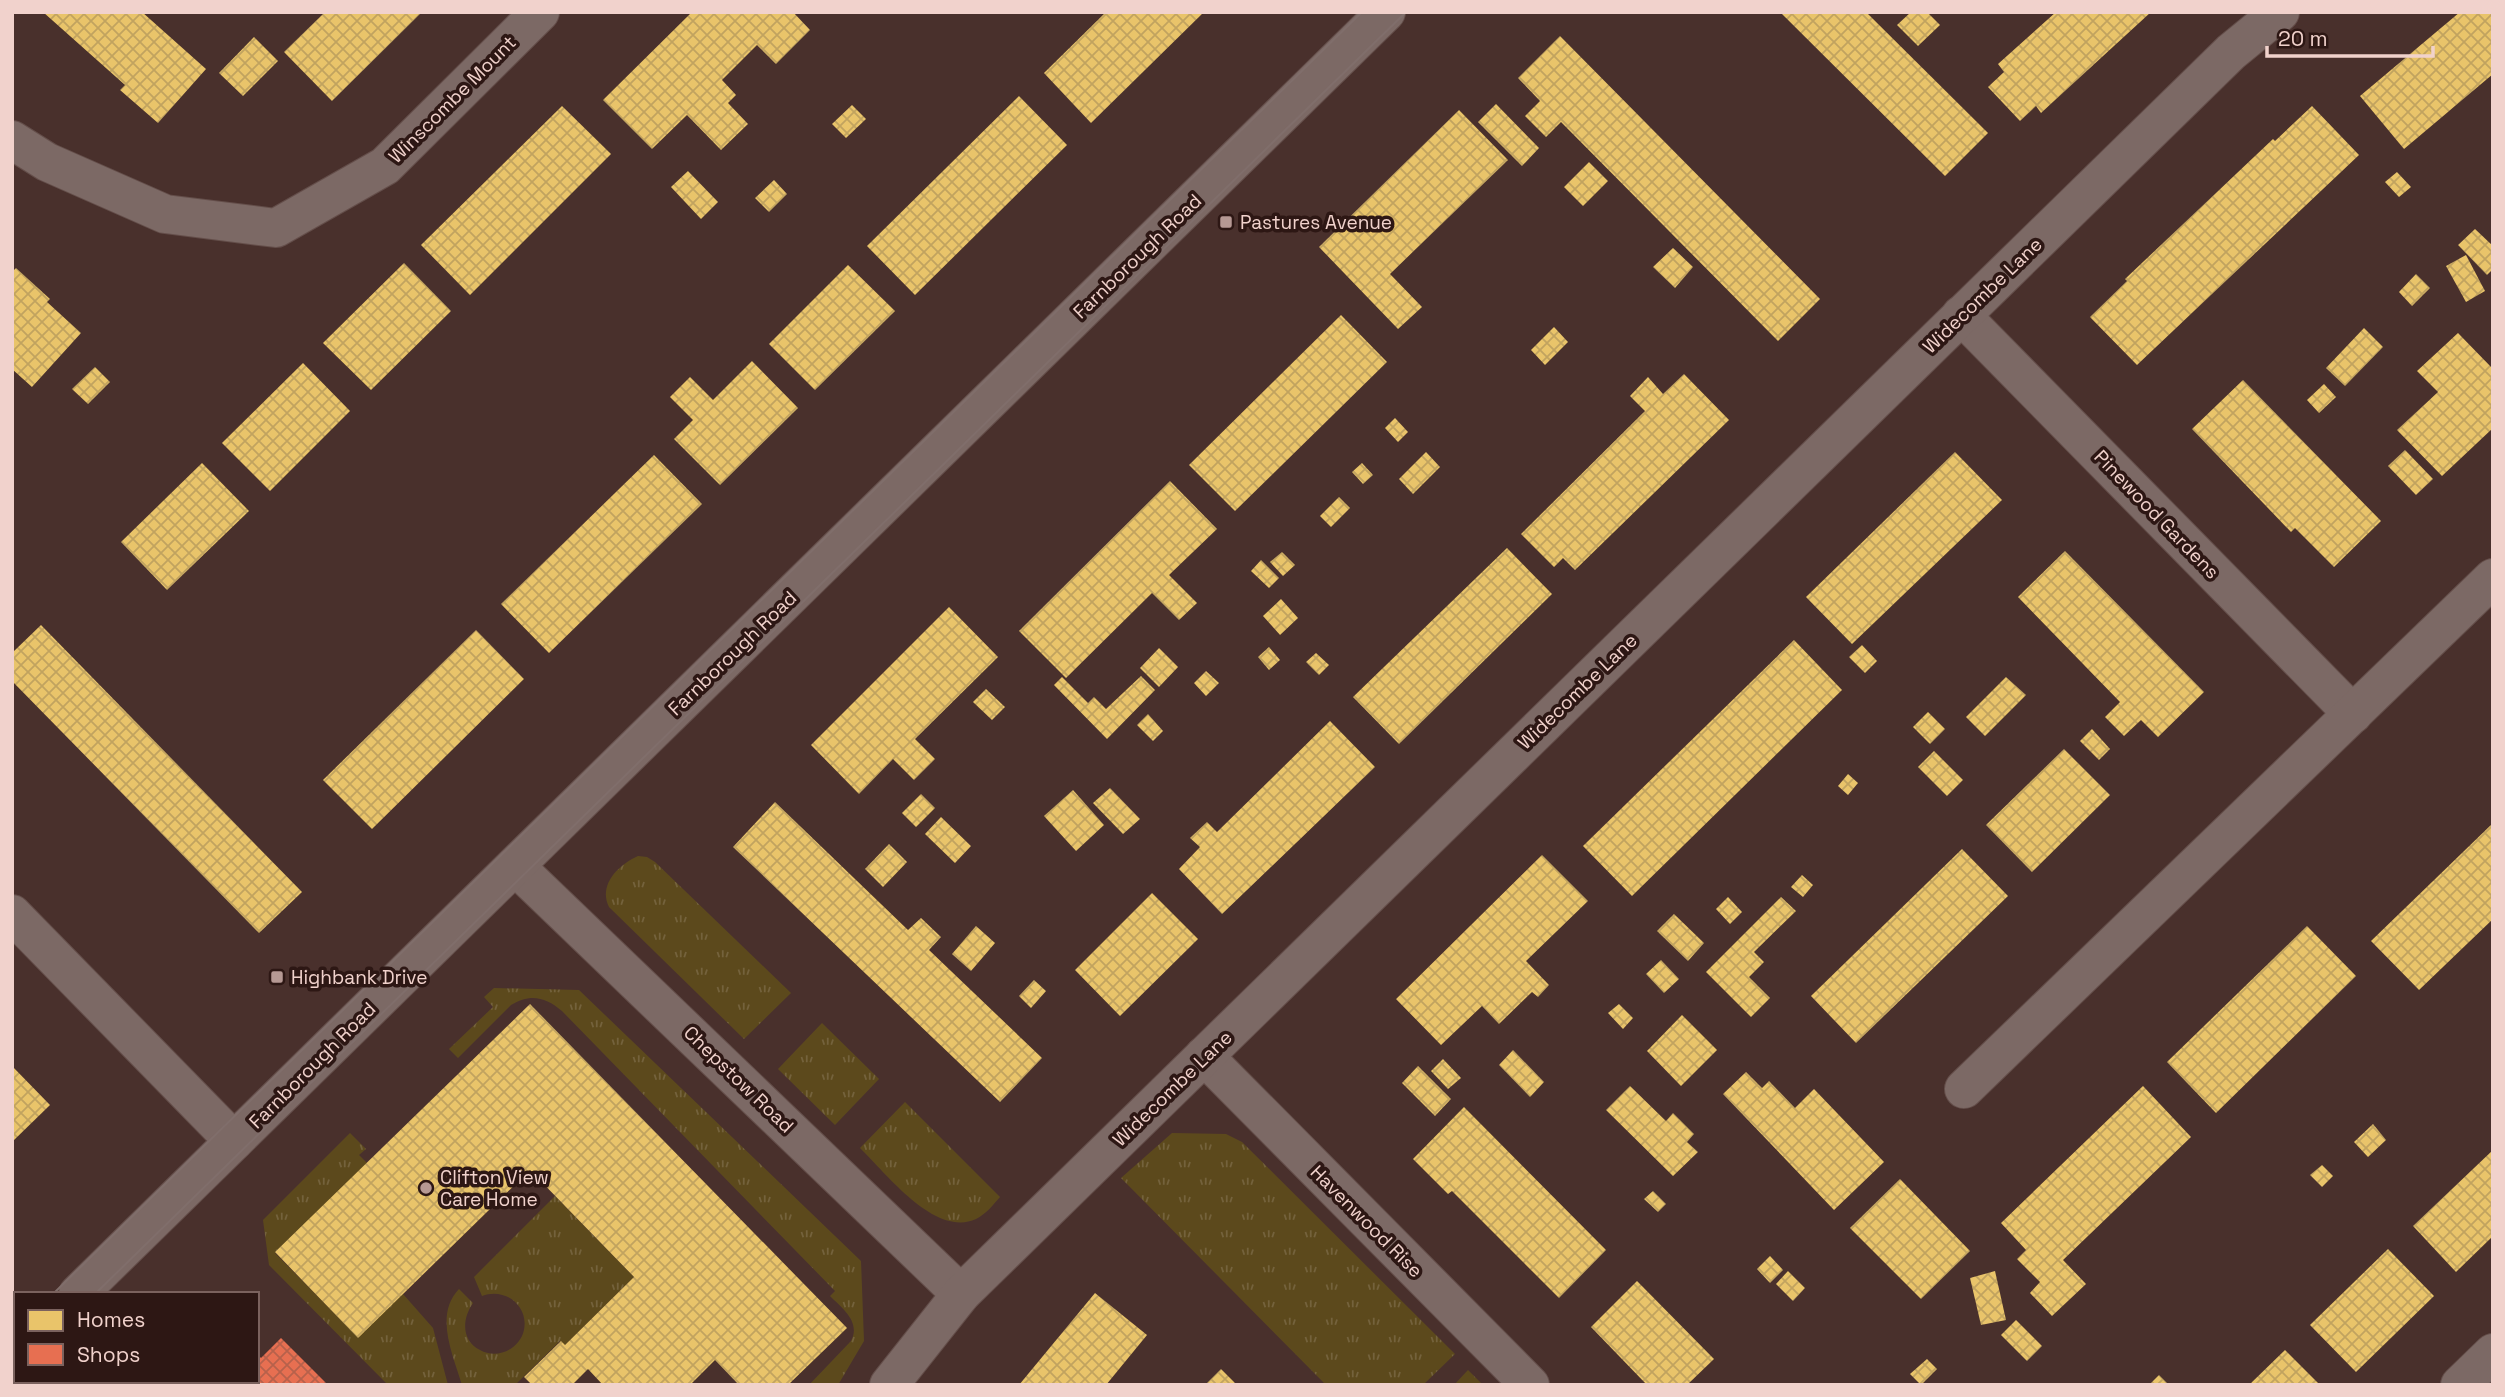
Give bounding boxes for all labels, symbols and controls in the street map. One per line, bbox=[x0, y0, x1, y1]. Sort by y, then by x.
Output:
scale bar bbox=[2267, 14, 2433, 58]
text: 20 m bbox=[2278, 25, 2328, 52]
street label: Winscombe Mount bbox=[383, 30, 522, 169]
street label: Farnborough Road bbox=[1068, 189, 1207, 324]
place label: Pastures Avenue bbox=[1240, 210, 1392, 235]
marker: Pastures Avenue bbox=[1218, 214, 1234, 230]
street label: Widecombe Lane bbox=[1917, 232, 2047, 359]
street label: Pinewood Gardens bbox=[2089, 445, 2225, 584]
street label: Farnborough Road bbox=[663, 586, 802, 721]
street label: Widecombe Lane bbox=[1512, 628, 1642, 755]
place label: Highbank Drive bbox=[291, 965, 427, 990]
marker: Highbank Drive bbox=[269, 969, 285, 985]
street label: Farnborough Road bbox=[244, 997, 381, 1134]
street label: Chepstow Road bbox=[678, 1020, 799, 1138]
street label: Widecombe Lane bbox=[1107, 1025, 1237, 1152]
street label: Havenwood Rise bbox=[1305, 1160, 1428, 1283]
place label: Clifton View Care Home bbox=[440, 1165, 549, 1212]
marker: Clifton View Care Home bbox=[418, 1180, 434, 1196]
legend bbox=[14, 1292, 259, 1383]
text: Homes bbox=[77, 1306, 145, 1333]
text: Shops bbox=[77, 1341, 140, 1368]

